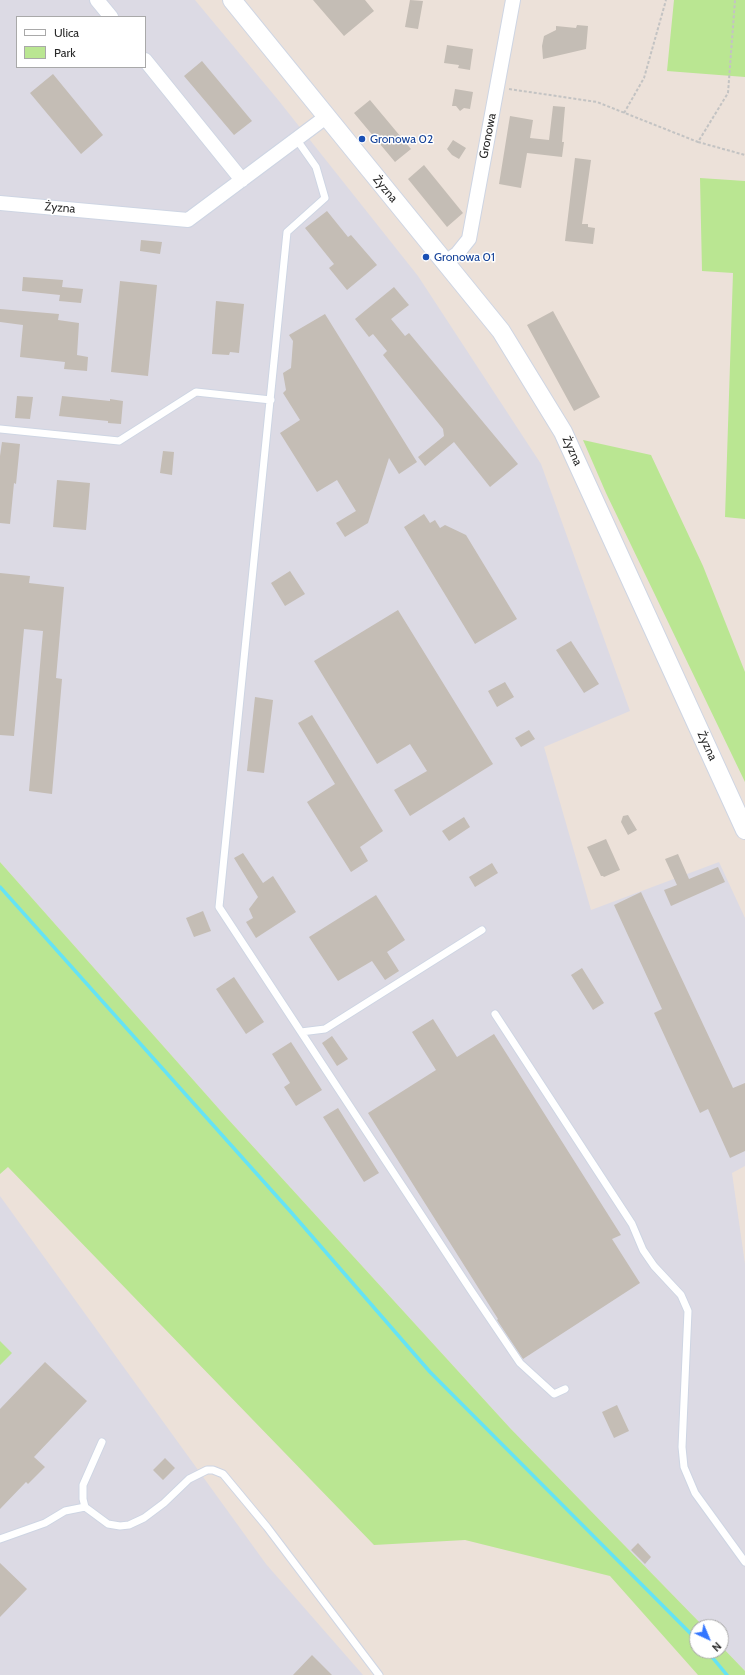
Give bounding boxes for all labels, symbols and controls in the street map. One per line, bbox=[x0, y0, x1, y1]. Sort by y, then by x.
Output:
legend bbox=[16, 16, 146, 68]
text: Ulica bbox=[54, 25, 79, 40]
text: Park bbox=[54, 45, 76, 60]
street label: Gronowa bbox=[477, 112, 499, 160]
place label: Gronowa 02 bbox=[370, 132, 433, 146]
marker: Gronowa 02 bbox=[357, 134, 367, 144]
street label: Żyzna bbox=[370, 173, 400, 205]
street label: Żyzna bbox=[44, 199, 76, 217]
place label: Gronowa 01 bbox=[434, 250, 495, 264]
marker: Gronowa 01 bbox=[421, 252, 431, 262]
street label: Żyzna bbox=[559, 434, 585, 468]
street label: Żyzna bbox=[694, 729, 720, 763]
north arrow bbox=[689, 1619, 729, 1659]
text: N bbox=[709, 1639, 724, 1655]

